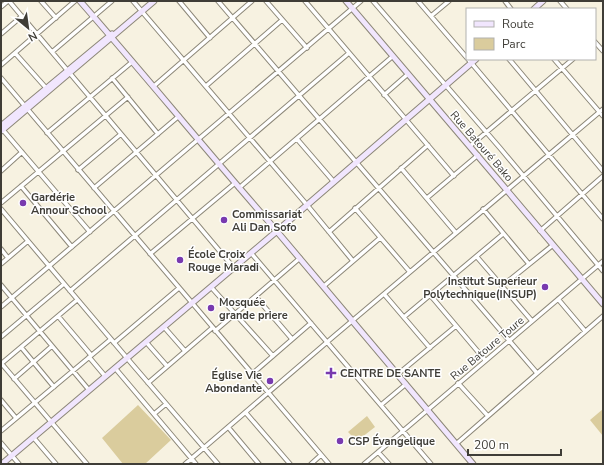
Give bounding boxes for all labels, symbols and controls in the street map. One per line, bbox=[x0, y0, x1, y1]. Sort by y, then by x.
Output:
north arrow bbox=[8, 8, 48, 48]
legend bbox=[466, 8, 596, 60]
text: Route bbox=[502, 16, 534, 32]
text: N bbox=[25, 28, 40, 45]
text: Parc bbox=[502, 36, 526, 52]
street label: Rue Batouré Bako bbox=[447, 108, 516, 185]
place label: Gardérie Annour School bbox=[31, 190, 107, 218]
marker: Gardérie Annour School bbox=[18, 198, 28, 208]
place label: Commissariat Ali Dan Sofo bbox=[232, 207, 302, 235]
marker: Commissariat Ali Dan Sofo bbox=[219, 215, 229, 225]
place label: École Croix Rouge Maradi bbox=[188, 246, 259, 275]
marker: École Croix Rouge Maradi bbox=[175, 255, 185, 265]
place label: Institut Superieur Polytechnique(INSUP) bbox=[423, 274, 538, 302]
marker: Institut Superieur Polytechnique(INSUP) bbox=[540, 282, 550, 292]
place label: Mosquée grande priere bbox=[219, 295, 288, 323]
marker: Mosquée grande priere bbox=[206, 303, 216, 313]
street label: Rue Batoure Toure bbox=[447, 313, 527, 384]
place label: CENTRE DE SANTE bbox=[340, 366, 441, 381]
place label: Église Vie Abondante bbox=[205, 367, 262, 396]
marker: CENTRE DE SANTE bbox=[325, 367, 337, 379]
marker: Église Vie Abondante bbox=[265, 376, 275, 386]
scale bar bbox=[468, 431, 561, 457]
place label: CSP Évangelique bbox=[348, 433, 435, 449]
marker: CSP Évangelique bbox=[335, 436, 345, 446]
text: 200 m bbox=[474, 437, 509, 453]

